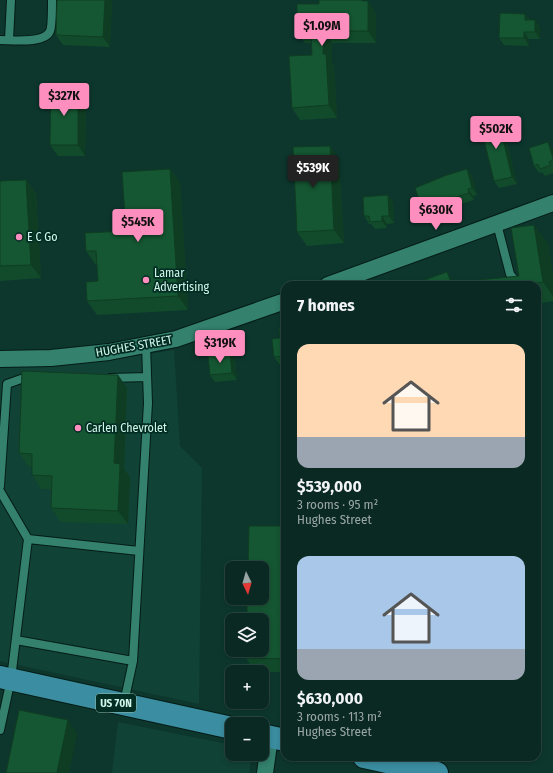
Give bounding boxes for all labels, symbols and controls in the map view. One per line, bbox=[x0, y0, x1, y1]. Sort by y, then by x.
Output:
pin: $1.09M bbox=[289, 13, 355, 47]
text: $1.09M bbox=[303, 18, 341, 33]
pin: $327K bbox=[36, 83, 92, 117]
text: $327K bbox=[48, 88, 80, 103]
pin: $502K bbox=[468, 116, 524, 150]
text: $502K bbox=[479, 121, 513, 136]
pin: $539K bbox=[285, 155, 341, 189]
text: $539K bbox=[296, 160, 330, 175]
pin: $630K bbox=[408, 197, 464, 231]
text: $630K bbox=[419, 202, 453, 217]
pin: $545K bbox=[110, 209, 166, 243]
text: $545K bbox=[121, 214, 155, 229]
place label: E C Go bbox=[27, 230, 58, 244]
marker: E C Go bbox=[14, 232, 24, 242]
place label: Lamar Advertising bbox=[154, 266, 210, 294]
marker: Lamar Advertising bbox=[141, 275, 151, 285]
icon: filters bbox=[503, 294, 525, 316]
text: 7 homes bbox=[297, 295, 355, 316]
pin: $319K bbox=[192, 330, 248, 364]
street label: HUGHES STREET bbox=[95, 332, 174, 360]
text: $319K bbox=[204, 335, 236, 350]
icon: home bbox=[375, 370, 447, 442]
place label: Carlen Chevrolet bbox=[86, 421, 167, 435]
marker: Carlen Chevrolet bbox=[73, 423, 83, 433]
text: $539,000 bbox=[297, 476, 362, 497]
text: 3 rooms · 95 m² bbox=[297, 497, 378, 512]
text: Hughes Street bbox=[297, 512, 372, 527]
north arrow bbox=[225, 561, 269, 605]
map controls bbox=[225, 561, 269, 761]
icon: home bbox=[375, 582, 447, 654]
button: layers bbox=[225, 613, 269, 657]
button: + bbox=[225, 665, 269, 709]
text: $630,000 bbox=[297, 688, 363, 709]
road number: US 70N bbox=[96, 694, 136, 712]
text: 3 rooms · 113 m² bbox=[297, 709, 382, 724]
button: − bbox=[225, 717, 269, 761]
text: Hughes Street bbox=[297, 724, 372, 739]

